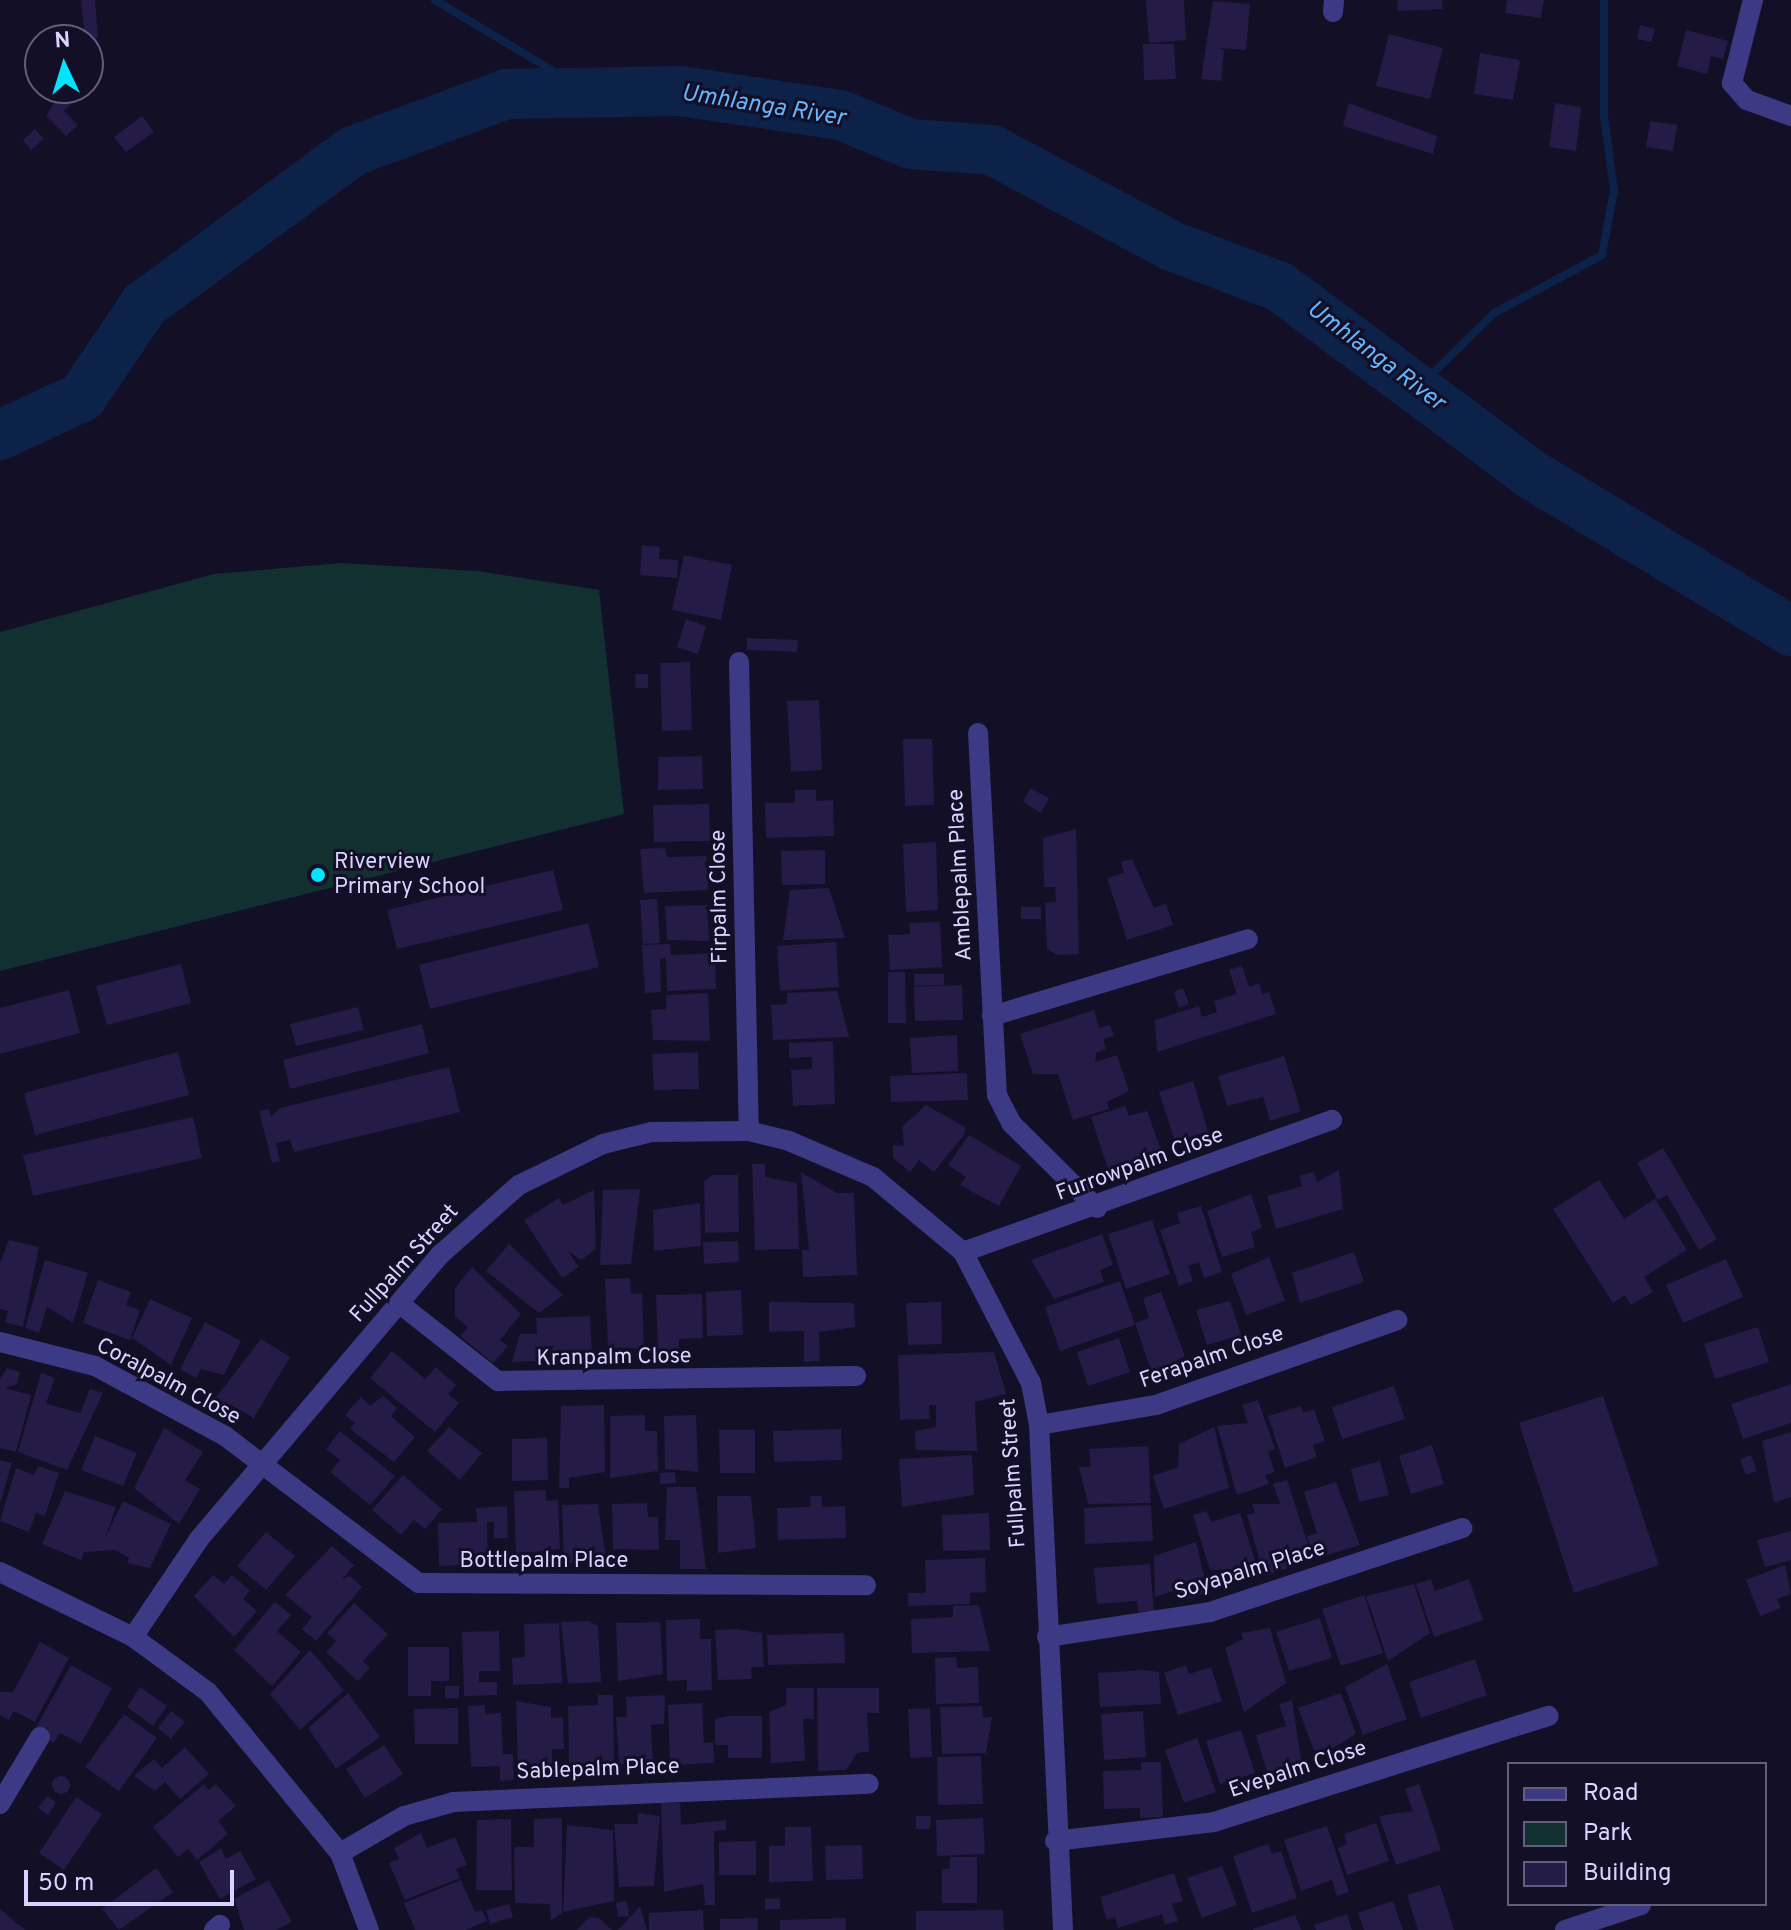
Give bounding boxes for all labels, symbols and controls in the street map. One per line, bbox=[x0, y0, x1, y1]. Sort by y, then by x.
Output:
north arrow bbox=[24, 24, 104, 104]
text: N bbox=[54, 28, 71, 56]
water label: Umhlanga River bbox=[679, 80, 847, 134]
water label: Umhlanga River bbox=[1300, 296, 1450, 418]
street label: Amblepalm Place bbox=[943, 788, 979, 962]
street label: Firpalm Close bbox=[706, 830, 734, 964]
place label: Riverview Primary School bbox=[334, 849, 485, 900]
marker: Riverview Primary School bbox=[309, 866, 327, 884]
street label: Furrowpalm Close bbox=[1053, 1122, 1227, 1208]
street label: Fullpalm Street bbox=[345, 1199, 465, 1329]
street label: Ferapalm Close bbox=[1137, 1321, 1287, 1395]
street label: Coralpalm Close bbox=[91, 1333, 245, 1431]
street label: Kranpalm Close bbox=[536, 1343, 692, 1373]
street label: Fullpalm Street bbox=[996, 1397, 1032, 1549]
street label: Soyapalm Place bbox=[1171, 1536, 1329, 1606]
street label: Bottlepalm Place bbox=[460, 1549, 628, 1575]
street label: Evepalm Close bbox=[1226, 1735, 1370, 1805]
street label: Sablepalm Place bbox=[516, 1754, 680, 1786]
legend bbox=[1507, 1762, 1767, 1906]
text: Road bbox=[1583, 1779, 1639, 1809]
text: Park bbox=[1583, 1819, 1633, 1849]
scale bar bbox=[28, 1854, 238, 1904]
text: Building bbox=[1583, 1859, 1672, 1889]
text: 50 m bbox=[38, 1869, 94, 1899]

